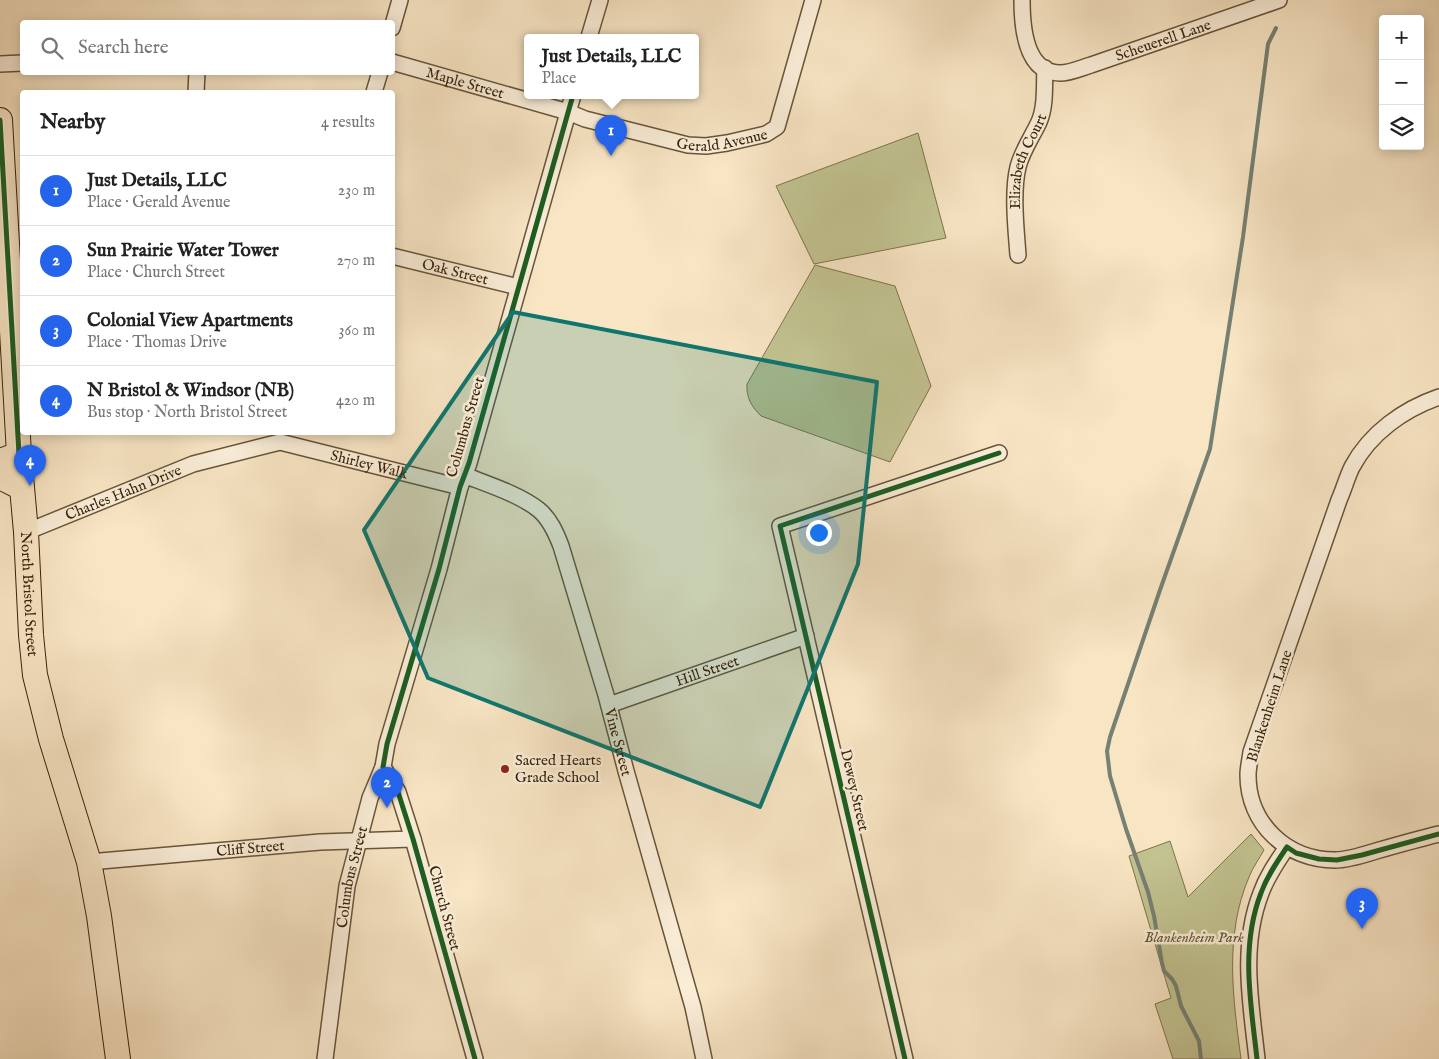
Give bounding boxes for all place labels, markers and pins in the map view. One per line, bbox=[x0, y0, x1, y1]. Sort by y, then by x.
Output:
pin: 1 bbox=[595, 115, 627, 156]
pin: 4 bbox=[14, 445, 46, 486]
place label: Sacred Hearts Grade School bbox=[515, 751, 601, 787]
marker: Sacred Hearts Grade School bbox=[499, 763, 511, 775]
pin: 2 bbox=[371, 767, 403, 808]
pin: 3 bbox=[1346, 888, 1378, 929]

